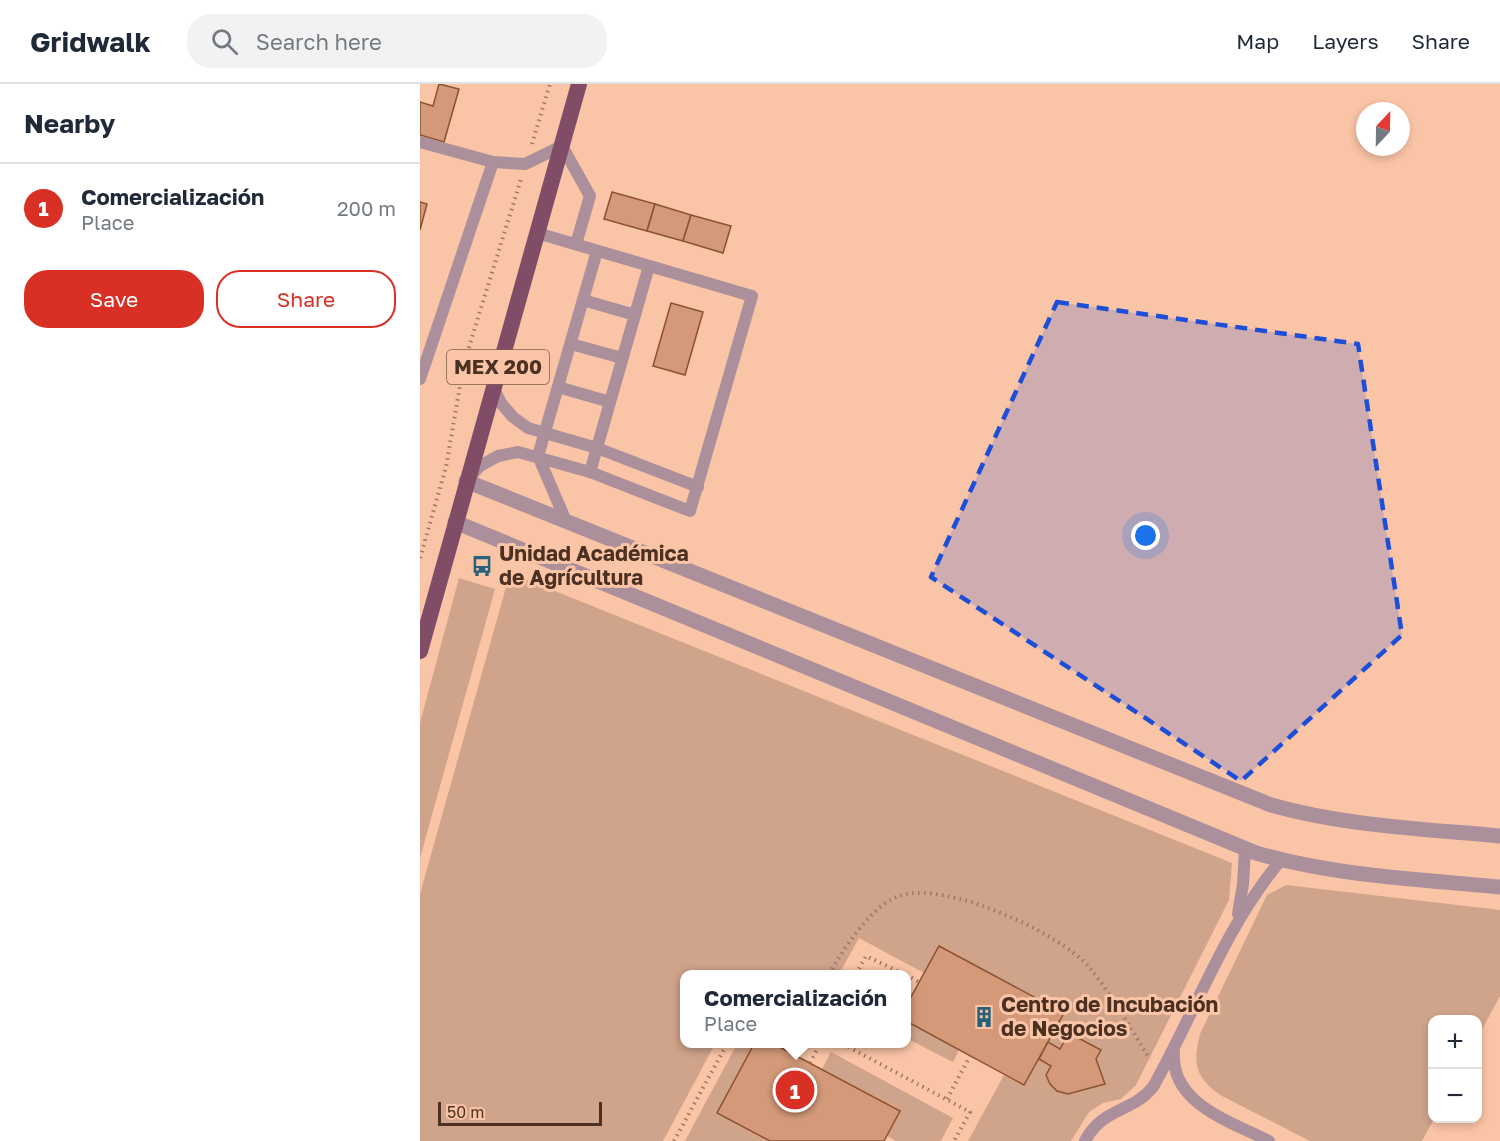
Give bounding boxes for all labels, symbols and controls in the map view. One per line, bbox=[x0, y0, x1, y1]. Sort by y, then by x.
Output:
search box bbox=[187, 14, 607, 68]
text: Gridwalk bbox=[30, 25, 151, 58]
icon: search bbox=[208, 25, 241, 58]
text: Search here bbox=[256, 28, 382, 55]
text: Map bbox=[1236, 28, 1279, 54]
text: Layers bbox=[1312, 28, 1379, 54]
text: Share bbox=[1412, 28, 1470, 54]
north arrow bbox=[1356, 102, 1410, 156]
text: Nearby bbox=[24, 108, 115, 139]
text: Comercialización bbox=[81, 183, 264, 210]
text: 1 bbox=[38, 196, 49, 220]
text: 200 m bbox=[337, 196, 396, 220]
text: Place bbox=[81, 210, 134, 234]
button: Save bbox=[24, 270, 204, 328]
button: Share bbox=[216, 270, 396, 328]
road number: MEX 200 bbox=[447, 350, 549, 384]
your location bbox=[1131, 521, 1160, 550]
place label: Unidad Académica de Agrícultura bbox=[499, 540, 689, 590]
bus stop icon: Unidad Académica de Agrícultura bbox=[470, 554, 494, 578]
popup bbox=[680, 970, 911, 1048]
text: Comercialización bbox=[704, 984, 887, 1011]
place label: Centro de Incubación de Negocios bbox=[1001, 991, 1218, 1041]
building icon: Centro de Incubación de Negocios bbox=[972, 1005, 996, 1029]
text: Place bbox=[704, 1011, 757, 1035]
map controls bbox=[1428, 1015, 1482, 1123]
button: + bbox=[1428, 1015, 1482, 1069]
pin: 1 bbox=[776, 1068, 814, 1112]
button: − bbox=[1428, 1069, 1482, 1123]
scale bar bbox=[438, 1099, 602, 1126]
text: 50 m bbox=[447, 1102, 484, 1122]

